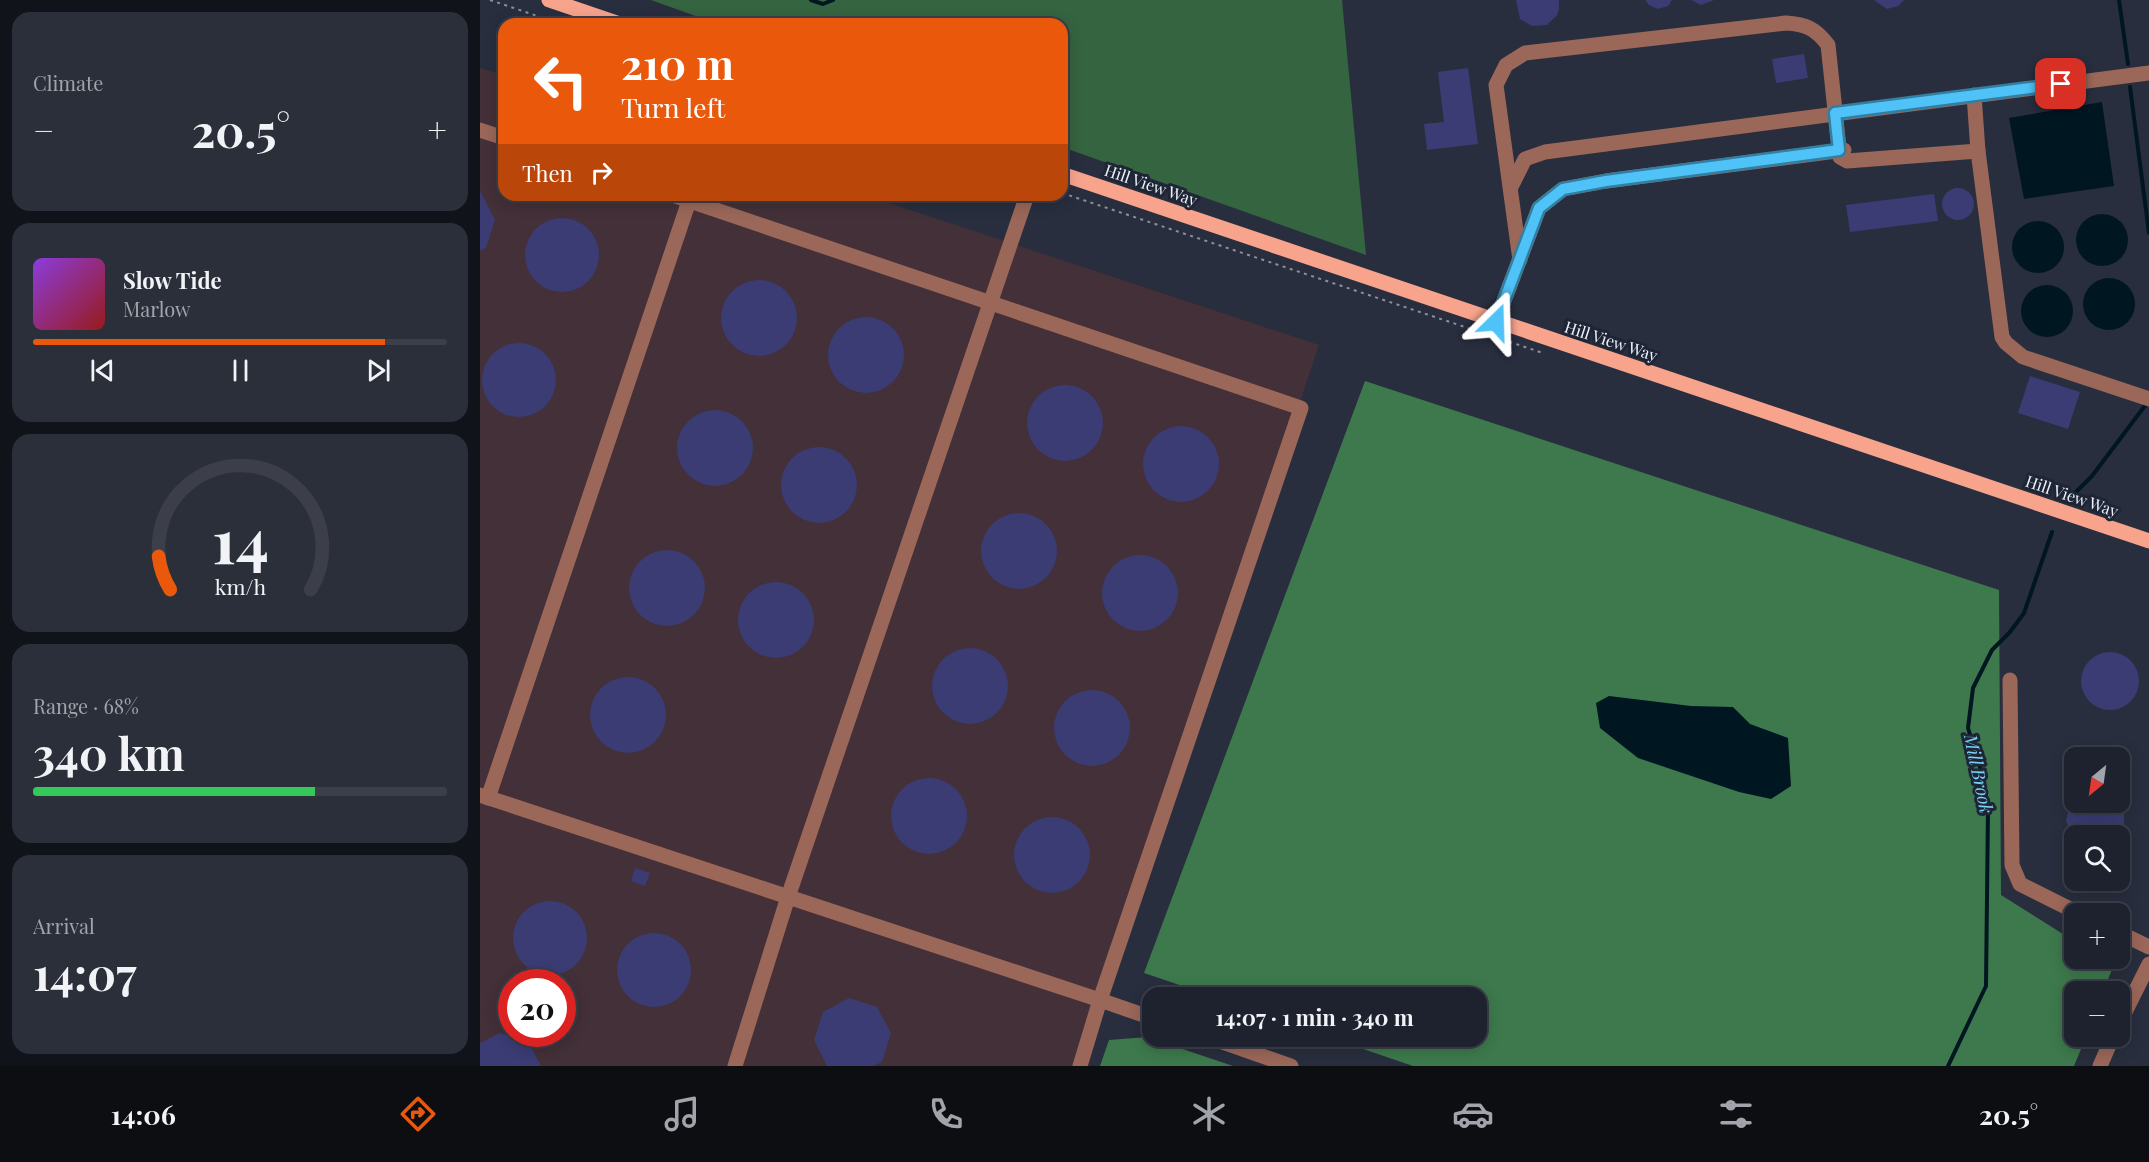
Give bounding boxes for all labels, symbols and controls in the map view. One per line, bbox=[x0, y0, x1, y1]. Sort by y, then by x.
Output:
text: 210 m bbox=[621, 35, 734, 91]
icon: left bbox=[522, 42, 600, 120]
pin bbox=[2035, 58, 2086, 109]
icon: arrive bbox=[2044, 67, 2077, 100]
text: Climate bbox=[33, 69, 103, 96]
text: Turn left bbox=[621, 89, 725, 125]
text: 20.5° bbox=[192, 99, 290, 159]
text: − bbox=[33, 107, 54, 151]
text: + bbox=[428, 107, 447, 151]
icon: right bbox=[585, 156, 618, 189]
text: Then bbox=[522, 158, 573, 188]
street label: Hill View Way bbox=[1102, 159, 1200, 210]
text: Slow Tide bbox=[123, 265, 222, 295]
position arrow bbox=[1464, 290, 1528, 354]
text: Marlow bbox=[123, 295, 191, 322]
street label: Hill View Way bbox=[1562, 316, 1660, 365]
icon: previous bbox=[86, 354, 119, 387]
icon: pause bbox=[224, 354, 257, 387]
icon: next bbox=[362, 354, 395, 387]
street label: Hill View Way bbox=[2023, 470, 2121, 521]
text: 14 bbox=[212, 496, 268, 580]
text: km/h bbox=[214, 572, 266, 600]
text: Range · 68% bbox=[33, 692, 139, 719]
text: 340 km bbox=[33, 722, 185, 782]
water label: Mill Brook bbox=[1959, 731, 1999, 816]
north arrow bbox=[2064, 747, 2130, 813]
map controls bbox=[2064, 747, 2130, 1047]
button: search bbox=[2064, 825, 2130, 891]
button: + bbox=[2064, 903, 2130, 969]
text: Arrival bbox=[33, 912, 95, 939]
text: 14:07 bbox=[33, 942, 137, 1002]
speed limit sign: 20 bbox=[498, 969, 576, 1047]
button: − bbox=[2064, 981, 2130, 1047]
text: 14:07 · 1 min · 340 m bbox=[1215, 1002, 1414, 1032]
icon: directions bbox=[397, 1093, 439, 1135]
icon: music bbox=[661, 1093, 703, 1135]
icon: phone bbox=[925, 1093, 967, 1135]
icon: climate bbox=[1188, 1093, 1230, 1135]
icon: car bbox=[1452, 1093, 1494, 1135]
icon: filters bbox=[1715, 1093, 1757, 1135]
text: 14:06 bbox=[111, 1096, 176, 1132]
text: 20.5° bbox=[1979, 1096, 2038, 1132]

